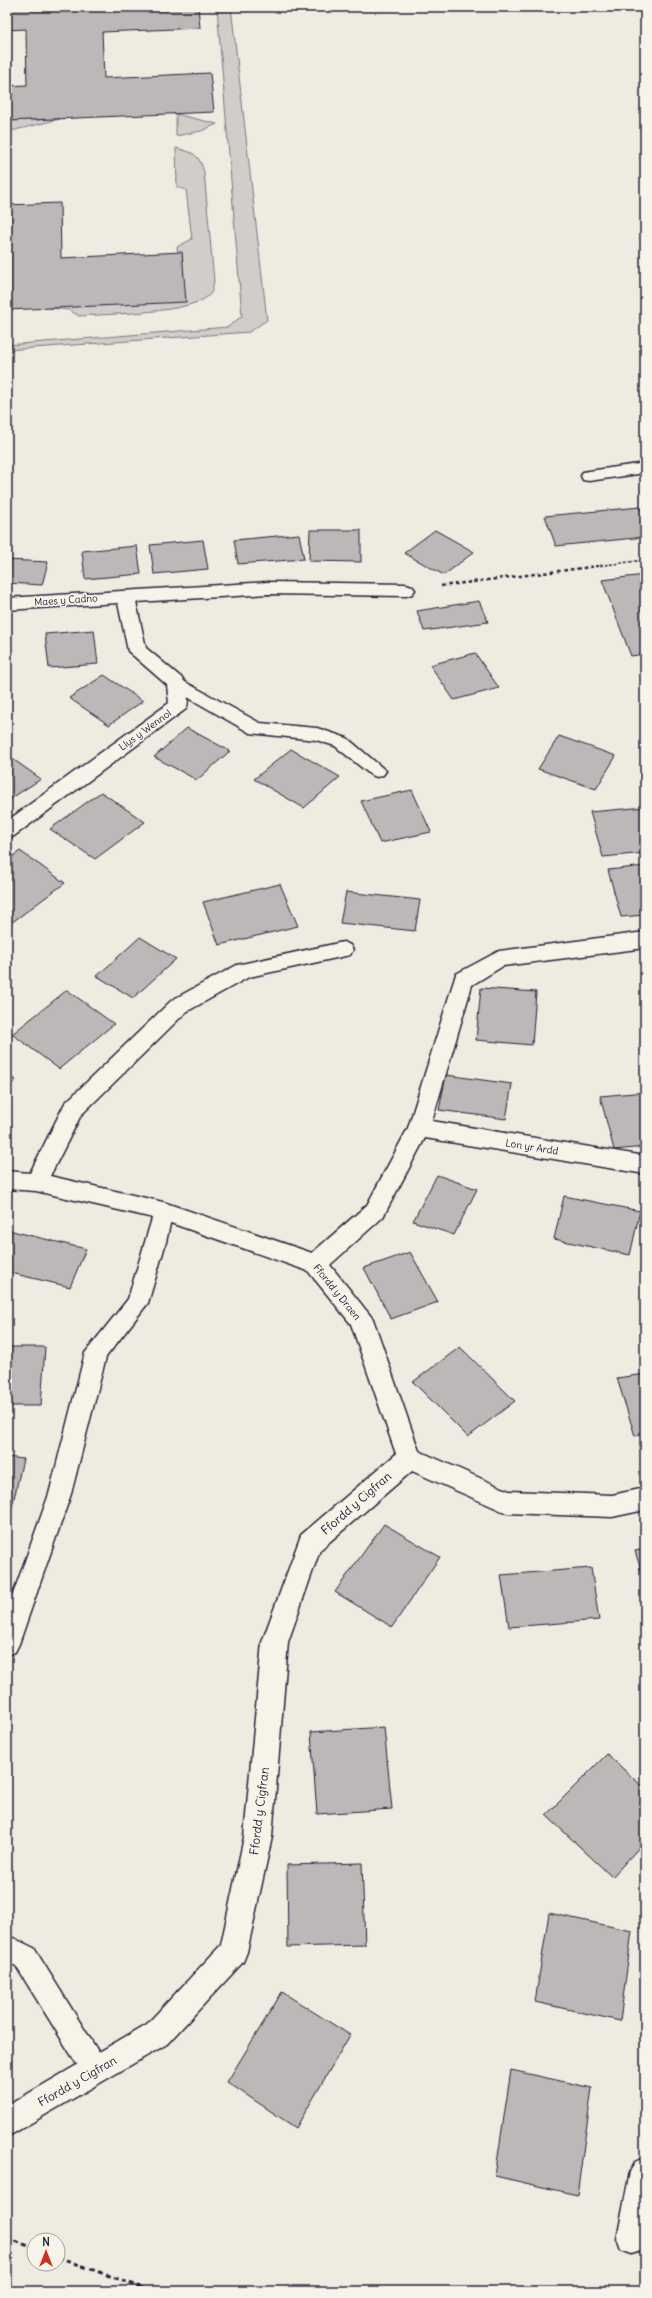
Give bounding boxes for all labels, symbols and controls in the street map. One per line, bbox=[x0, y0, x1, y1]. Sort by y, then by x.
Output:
street label: Maes y Cadno bbox=[34, 591, 99, 609]
street label: Llys y Wennol bbox=[116, 707, 174, 753]
street label: Lon yr Ardd bbox=[505, 1136, 560, 1158]
street label: Ffordd y Draen bbox=[310, 1261, 364, 1323]
street label: Ffordd y Cigfran bbox=[318, 1468, 394, 1538]
street label: Ffordd y Cigfran bbox=[246, 1766, 272, 1856]
street label: Ffordd y Cigfran bbox=[35, 2052, 119, 2110]
north arrow bbox=[26, 2232, 66, 2272]
text: N bbox=[42, 2235, 50, 2249]

